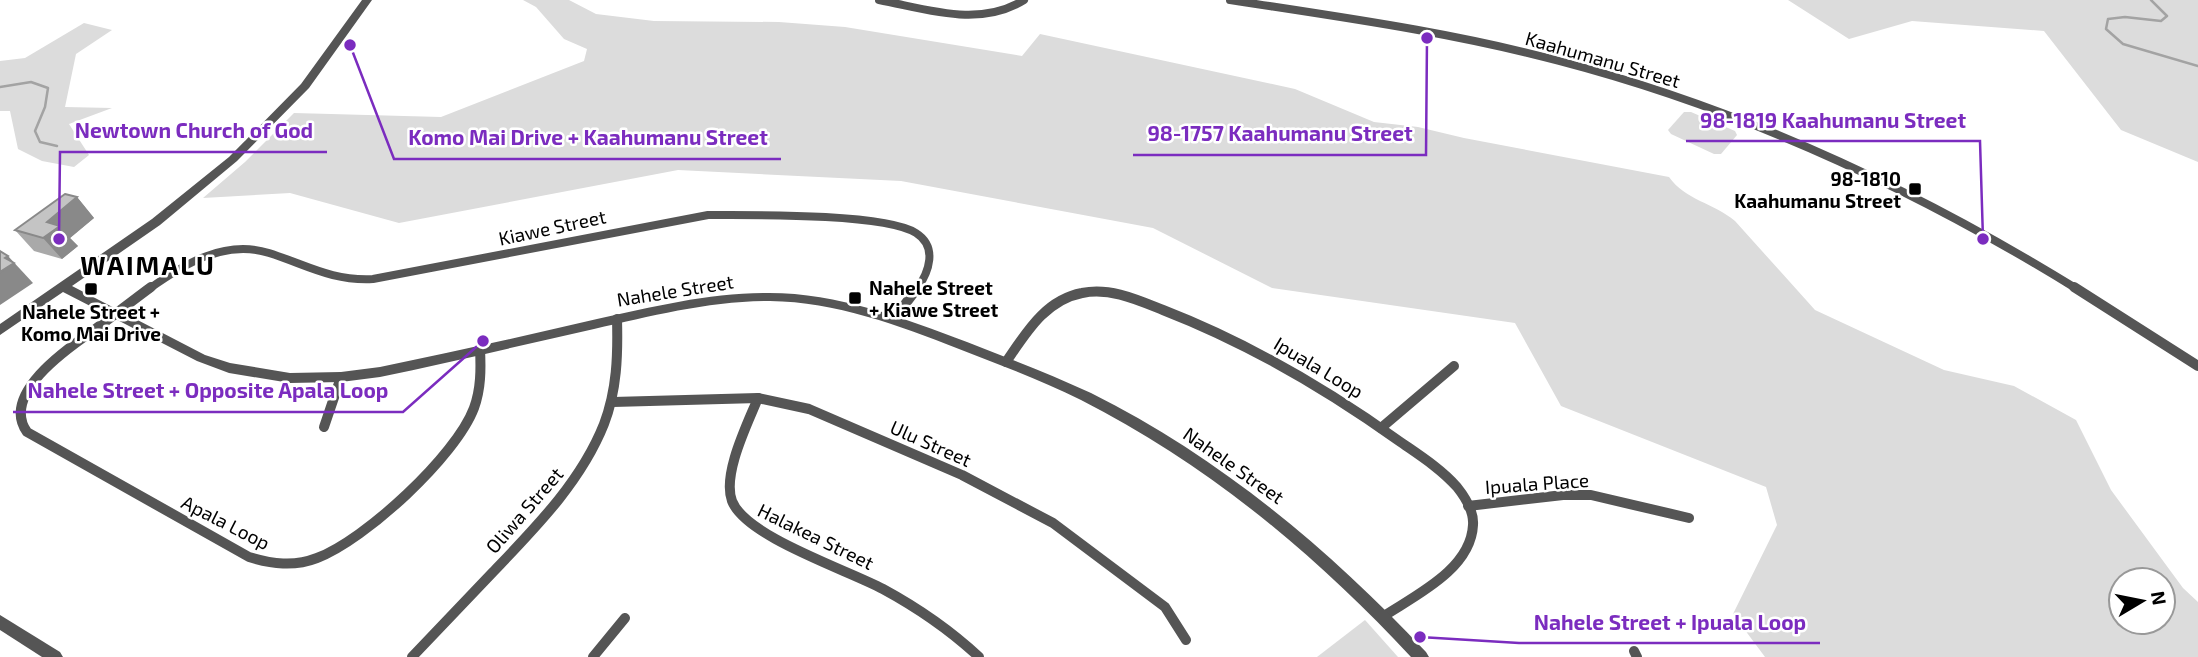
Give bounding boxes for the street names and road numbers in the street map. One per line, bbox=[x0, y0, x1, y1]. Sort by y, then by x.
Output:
street label: Kaahumanu Street bbox=[1523, 26, 1683, 92]
street label: Kiawe Street bbox=[496, 204, 608, 250]
street label: Nahele Street bbox=[615, 269, 735, 311]
street label: Ipuala Loop bbox=[1270, 331, 1368, 403]
street label: Ulu Street bbox=[887, 415, 975, 471]
street label: Nahele Street bbox=[1179, 422, 1289, 508]
street label: Oliwa Street bbox=[481, 462, 567, 558]
street label: Ipuala Place bbox=[1484, 468, 1590, 498]
street label: Apala Loop bbox=[178, 490, 274, 554]
street label: Halakea Street bbox=[754, 498, 878, 574]

